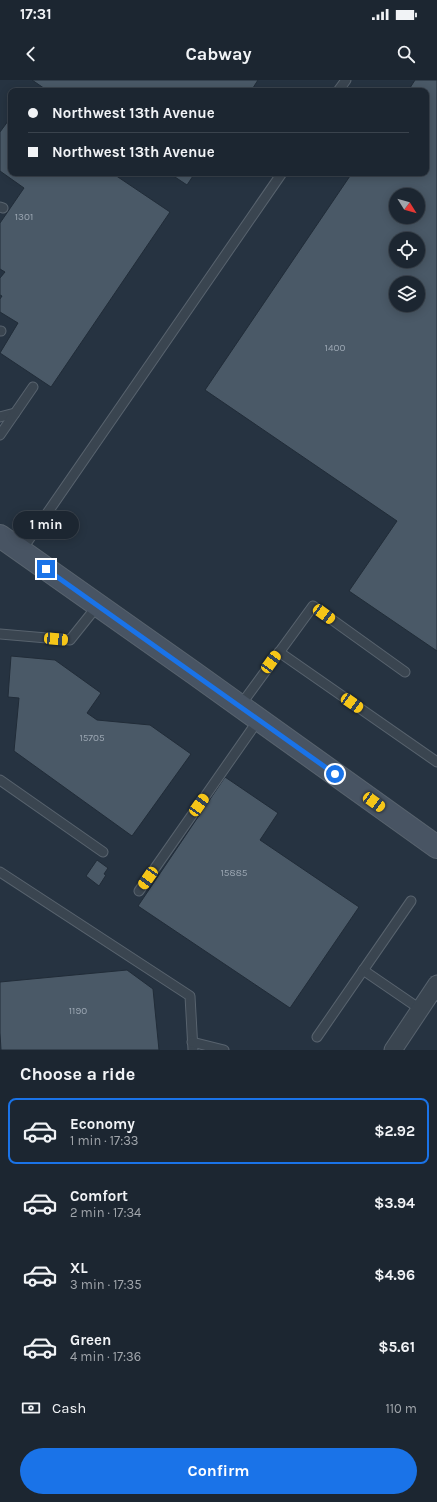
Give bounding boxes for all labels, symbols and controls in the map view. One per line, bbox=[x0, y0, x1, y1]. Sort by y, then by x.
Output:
text: 17:31 bbox=[20, 5, 52, 23]
icon: back bbox=[20, 43, 42, 65]
text: Cabway bbox=[185, 43, 252, 65]
icon: search bbox=[395, 43, 417, 65]
text: Northwest 13th Avenue bbox=[52, 104, 215, 122]
text: Northwest 13th Avenue bbox=[52, 143, 215, 161]
north arrow bbox=[389, 188, 425, 224]
map controls bbox=[389, 188, 425, 312]
house number: 1301 bbox=[15, 211, 33, 223]
button: locate bbox=[389, 232, 425, 268]
button: layers bbox=[389, 276, 425, 312]
house number: 1400 bbox=[325, 342, 345, 354]
callout: 1 min bbox=[13, 511, 79, 539]
text: 1 min bbox=[30, 517, 62, 532]
route end bbox=[37, 560, 55, 578]
car bbox=[311, 602, 337, 626]
car bbox=[44, 632, 68, 646]
car bbox=[259, 649, 283, 675]
car bbox=[339, 691, 365, 715]
house number: 15705 bbox=[79, 732, 105, 744]
route start bbox=[326, 765, 344, 783]
car bbox=[361, 790, 387, 814]
car bbox=[187, 792, 211, 818]
car bbox=[136, 865, 160, 891]
house number: 15885 bbox=[221, 867, 248, 879]
house number: 1190 bbox=[69, 1005, 87, 1017]
text: Choose a ride bbox=[20, 1063, 135, 1085]
icon: car bbox=[22, 1113, 58, 1149]
text: Economy bbox=[70, 1115, 135, 1133]
text: $2.92 bbox=[374, 1122, 415, 1140]
text: 1 min · 17:33 bbox=[70, 1133, 139, 1148]
icon: car bbox=[22, 1185, 58, 1221]
text: Comfort bbox=[70, 1187, 128, 1205]
text: $3.94 bbox=[374, 1194, 415, 1212]
text: 2 min · 17:34 bbox=[70, 1205, 141, 1220]
icon: car bbox=[22, 1257, 58, 1293]
text: XL bbox=[70, 1259, 88, 1277]
text: $4.96 bbox=[374, 1266, 415, 1284]
text: 3 min · 17:35 bbox=[70, 1277, 142, 1292]
icon: car bbox=[22, 1329, 58, 1365]
text: Green bbox=[70, 1331, 111, 1349]
text: $5.61 bbox=[378, 1338, 415, 1356]
text: 4 min · 17:36 bbox=[70, 1349, 141, 1364]
icon: cash bbox=[20, 1397, 42, 1419]
text: Cash bbox=[52, 1399, 86, 1417]
text: 110 m bbox=[385, 1401, 417, 1416]
button: Confirm bbox=[20, 1448, 417, 1494]

